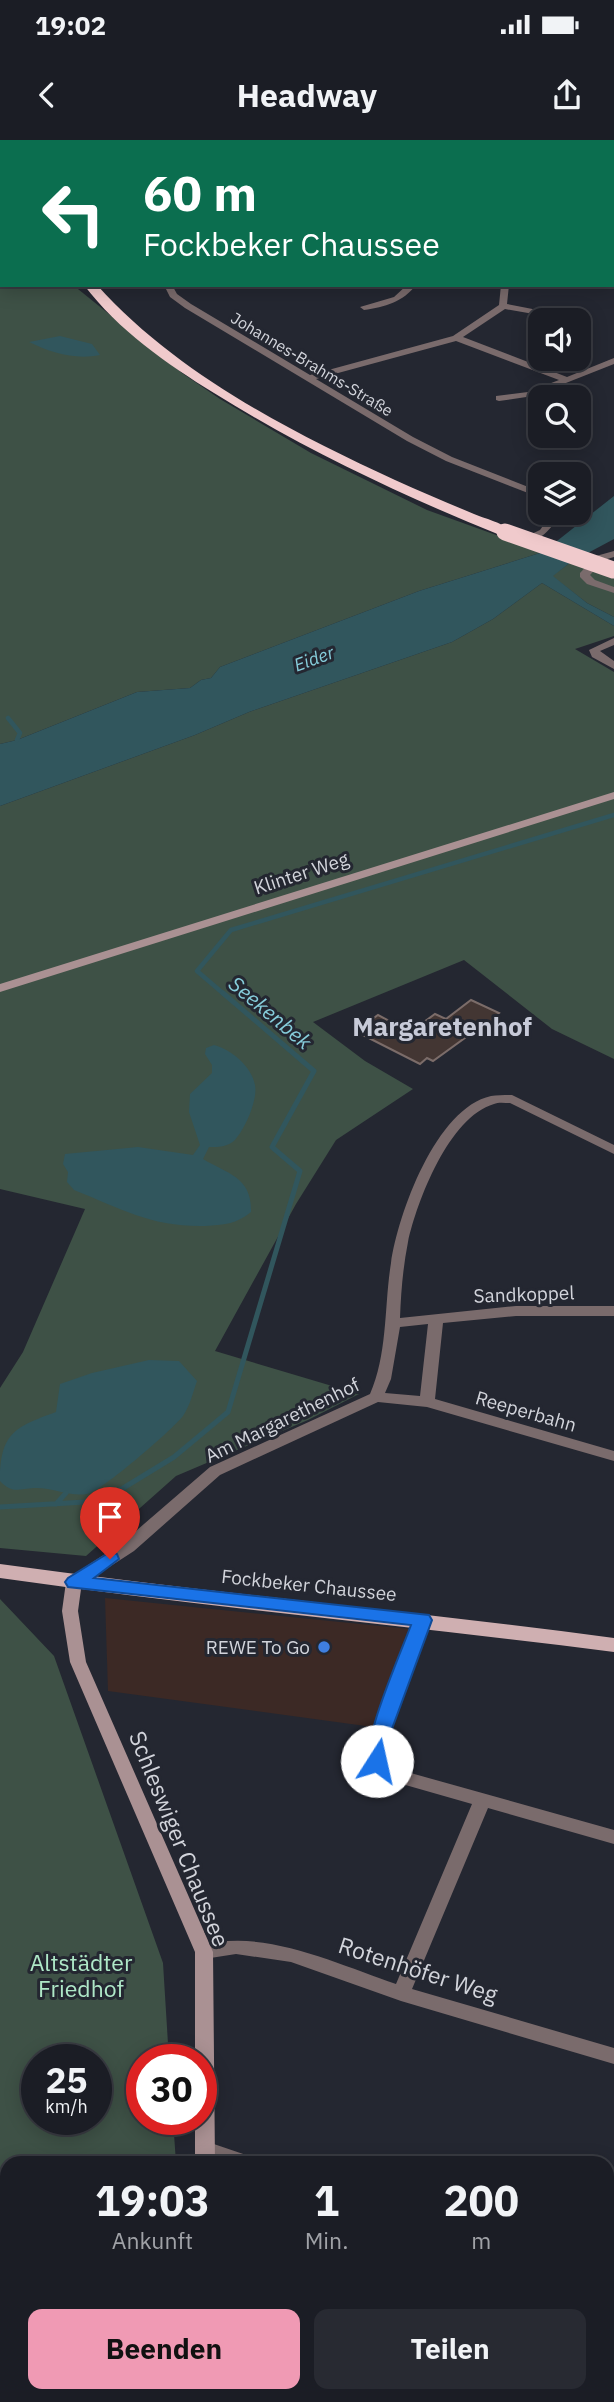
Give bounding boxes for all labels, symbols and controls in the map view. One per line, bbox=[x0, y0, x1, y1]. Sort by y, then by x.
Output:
text: 19:02 bbox=[35, 8, 106, 42]
text: Headway bbox=[237, 74, 377, 116]
icon: back bbox=[28, 76, 66, 114]
icon: share bbox=[548, 76, 586, 114]
text: 60 m bbox=[143, 161, 257, 224]
icon: left bbox=[28, 168, 119, 259]
text: Fockbeker Chaussee bbox=[143, 223, 440, 265]
street label: Johannes-Brahms-Straße bbox=[227, 308, 397, 420]
map controls bbox=[528, 308, 591, 525]
button: sound bbox=[528, 308, 591, 371]
button: search bbox=[528, 385, 591, 448]
button: layers bbox=[528, 462, 591, 525]
water label: Eider bbox=[291, 641, 338, 676]
street label: Klinter Weg bbox=[251, 846, 351, 900]
water label: Seekenbek bbox=[223, 969, 319, 1056]
district label: Margaretenhof bbox=[352, 1009, 532, 1043]
street label: Sandkoppel bbox=[473, 1280, 575, 1308]
street label: Am Margarethenhof bbox=[201, 1372, 363, 1468]
street label: Reeperbahn bbox=[473, 1385, 579, 1437]
pin bbox=[80, 1487, 140, 1559]
icon: arrive bbox=[91, 1498, 129, 1536]
street label: Fockbeker Chaussee bbox=[220, 1564, 398, 1606]
place label: REWE To Go bbox=[206, 1635, 310, 1659]
marker: REWE To Go bbox=[316, 1639, 332, 1655]
position arrow bbox=[340, 1724, 414, 1798]
street label: Schleswiger Chaussee bbox=[123, 1726, 237, 1951]
street label: Rotenhöfer Weg bbox=[335, 1929, 502, 2009]
park label: Altstädter Friedhof bbox=[30, 1947, 133, 2003]
speed limit sign: 30 bbox=[126, 2044, 217, 2135]
text: 25 bbox=[45, 2057, 88, 2103]
text: km/h bbox=[45, 2095, 88, 2118]
text: 19:03 bbox=[95, 2173, 210, 2228]
text: 1 bbox=[314, 2173, 339, 2228]
text: 200 bbox=[443, 2173, 519, 2228]
text: Ankunft bbox=[112, 2225, 193, 2255]
text: Min. bbox=[305, 2225, 348, 2255]
text: m bbox=[471, 2225, 491, 2255]
button: Beenden bbox=[28, 2309, 300, 2389]
button: Teilen bbox=[314, 2309, 586, 2389]

